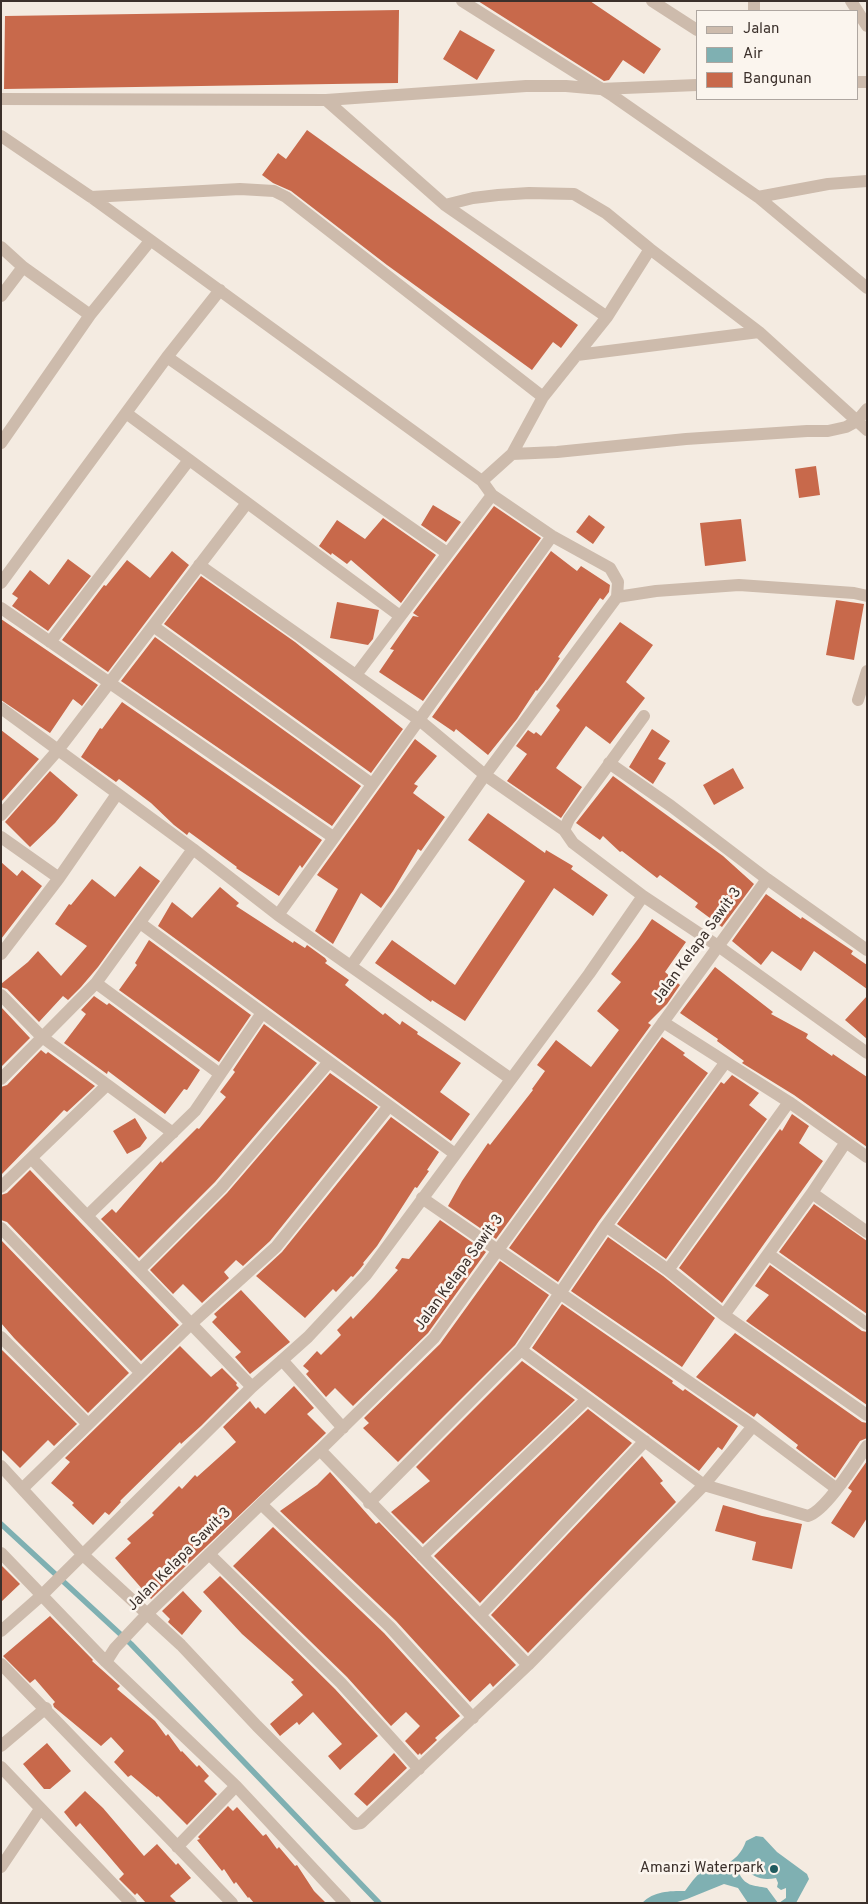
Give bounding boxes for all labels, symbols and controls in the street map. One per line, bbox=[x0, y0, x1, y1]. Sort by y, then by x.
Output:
legend bbox=[696, 10, 858, 100]
text: Jalan bbox=[743, 20, 780, 39]
text: Air bbox=[743, 45, 763, 64]
text: Bangunan bbox=[743, 70, 812, 89]
street label: Jalan Kelapa Sawit 3 bbox=[650, 884, 746, 1008]
street label: Jalan Kelapa Sawit 3 bbox=[412, 1211, 508, 1335]
street label: Jalan Kelapa Sawit 3 bbox=[124, 1504, 236, 1616]
place label: Amanzi Waterpark bbox=[640, 1860, 764, 1878]
marker: Amanzi Waterpark bbox=[768, 1863, 780, 1875]

